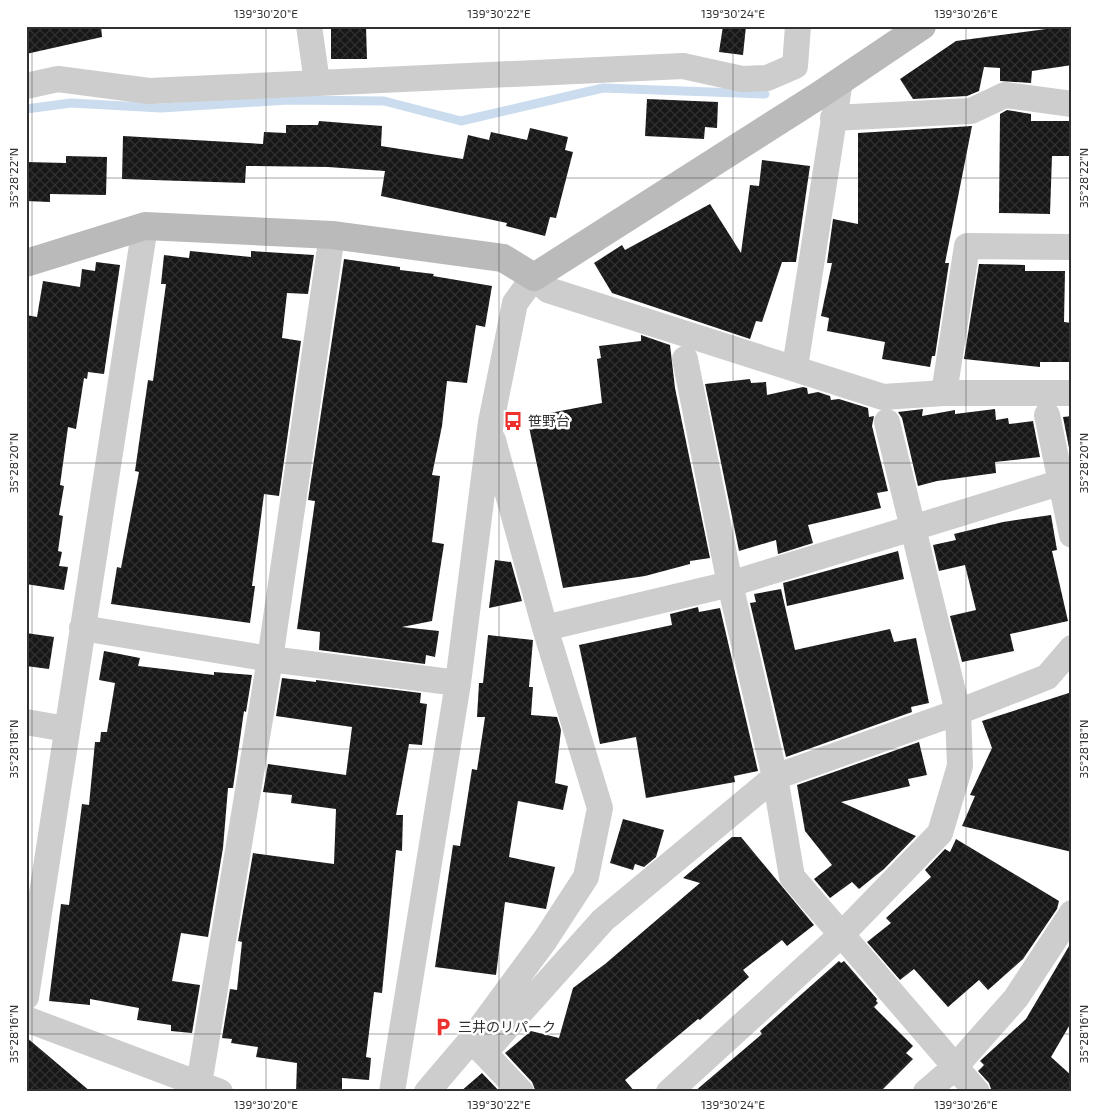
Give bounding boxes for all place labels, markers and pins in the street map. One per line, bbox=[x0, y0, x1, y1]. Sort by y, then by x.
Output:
bus stop icon: 笹野台 bbox=[502, 410, 524, 432]
place label: 笹野台 bbox=[528, 412, 570, 429]
parking icon: 三井のリパーク bbox=[432, 1016, 454, 1038]
place label: 三井のリパーク bbox=[458, 1018, 556, 1035]

